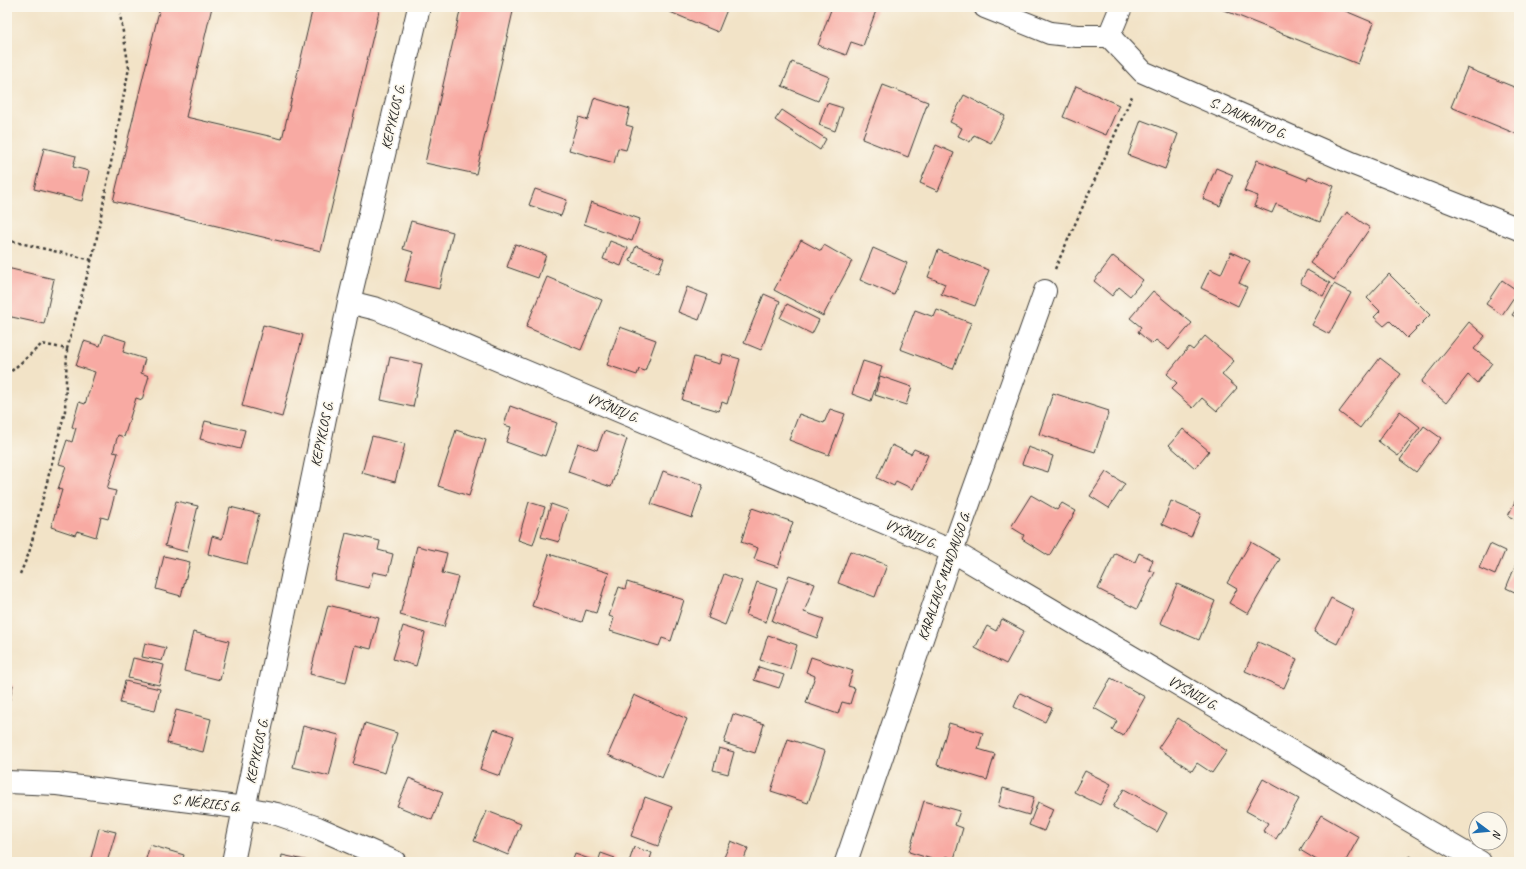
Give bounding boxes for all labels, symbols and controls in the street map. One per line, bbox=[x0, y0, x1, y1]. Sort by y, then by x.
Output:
street label: KEPYKLOS G. bbox=[377, 83, 409, 151]
street label: S. DAUKANTO G. bbox=[1207, 93, 1289, 143]
street label: VYŠNIŲ G. bbox=[585, 390, 642, 427]
street label: KEPYKLOS G. bbox=[307, 400, 337, 468]
street label: KARALIAUS MINDAUGO G. bbox=[914, 509, 974, 643]
street label: VYŠNIŲ G. bbox=[883, 516, 940, 553]
street label: VYŠNIŲ G. bbox=[1165, 672, 1221, 714]
street label: KEPYKLOS G. bbox=[242, 717, 272, 785]
street label: S. NĖRIES G. bbox=[171, 790, 242, 816]
north arrow bbox=[1468, 811, 1508, 851]
text: N bbox=[1489, 829, 1505, 841]

